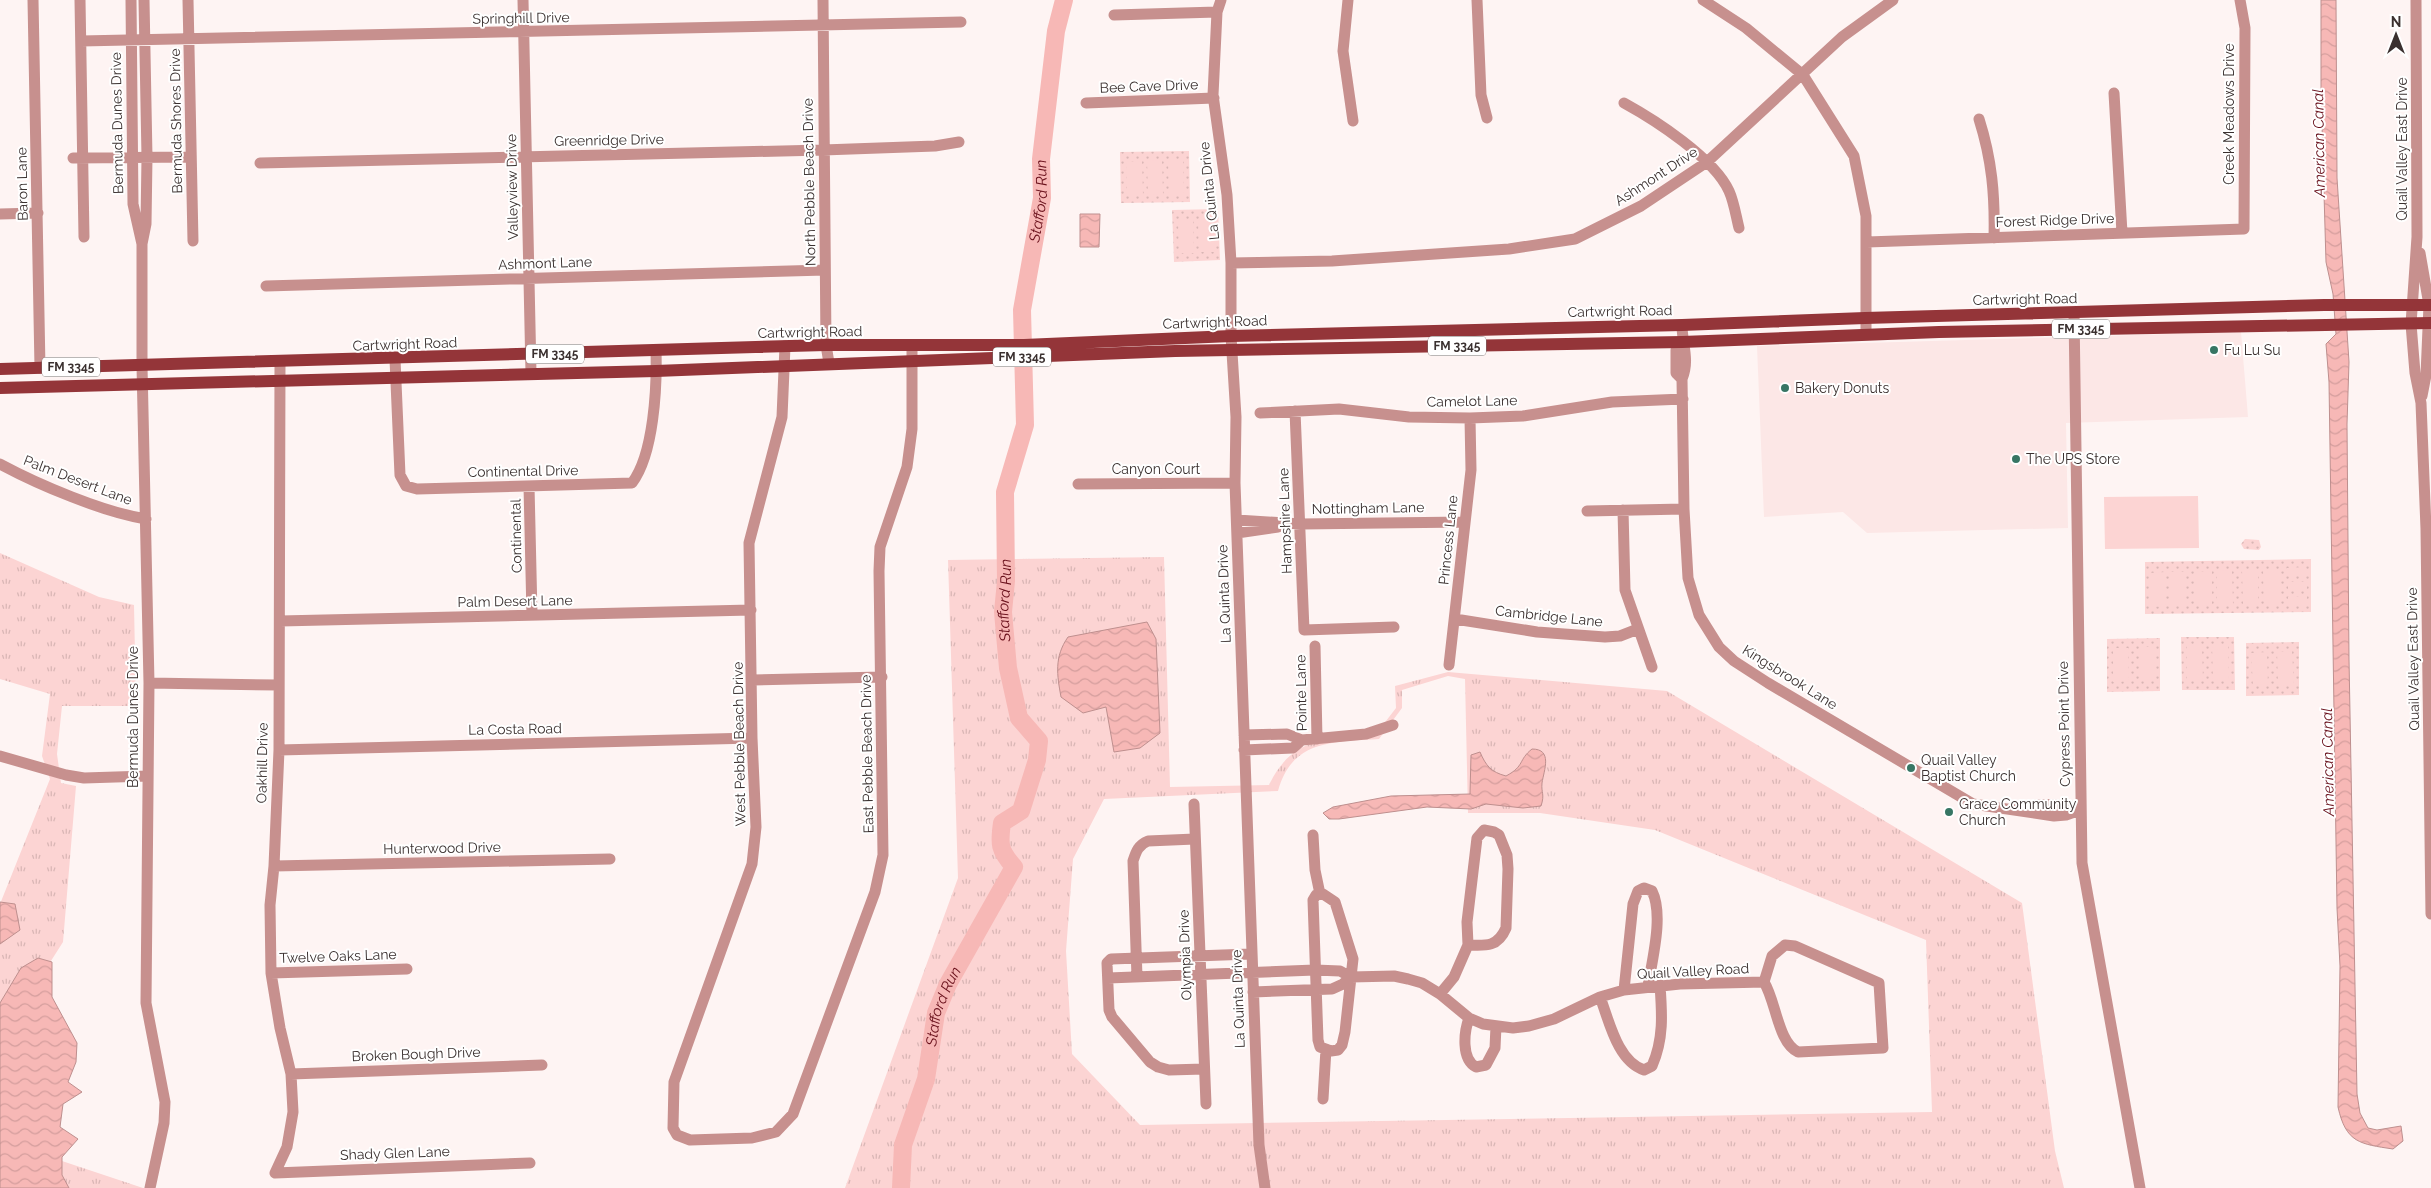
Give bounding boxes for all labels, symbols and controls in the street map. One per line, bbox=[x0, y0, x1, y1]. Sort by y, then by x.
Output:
street label: Springhill Drive bbox=[472, 9, 570, 27]
north arrow bbox=[2371, 10, 2421, 60]
text: N bbox=[2391, 14, 2401, 30]
street label: Creek Meadows Drive bbox=[2221, 43, 2237, 185]
street label: Bermuda Shores Drive bbox=[167, 48, 185, 194]
street label: Bermuda Dunes Drive bbox=[108, 52, 126, 194]
street label: Bee Cave Drive bbox=[1099, 76, 1199, 96]
street label: Quail Valley East Drive bbox=[2394, 77, 2410, 221]
water label: American Canal bbox=[2309, 89, 2329, 198]
street label: North Pebble Beach Drive bbox=[800, 98, 818, 266]
street label: Greenridge Drive bbox=[554, 131, 664, 149]
street label: Valleyview Drive bbox=[503, 134, 521, 240]
street label: La Quinta Drive bbox=[1196, 141, 1222, 241]
street label: Ashmont Drive bbox=[1612, 143, 1700, 209]
street label: Baron Lane bbox=[13, 147, 31, 221]
water label: Stafford Run bbox=[1025, 159, 1051, 245]
street label: Forest Ridge Drive bbox=[1995, 210, 2115, 230]
street label: Ashmont Lane bbox=[498, 253, 592, 273]
street label: Cartwright Road bbox=[1972, 290, 2078, 308]
street label: Cartwright Road bbox=[1567, 302, 1673, 320]
street label: Cartwright Road bbox=[1162, 312, 1268, 332]
road number: FM 3345 bbox=[2052, 320, 2110, 338]
street label: Cartwright Road bbox=[757, 323, 863, 341]
street label: Cartwright Road bbox=[352, 334, 458, 354]
road number: FM 3345 bbox=[1428, 336, 1486, 356]
place label: Fu Lu Su bbox=[2224, 342, 2281, 358]
road number: FM 3345 bbox=[526, 344, 584, 364]
marker: Fu Lu Su bbox=[2208, 344, 2220, 356]
road number: FM 3345 bbox=[993, 348, 1051, 367]
road number: FM 3345 bbox=[42, 358, 100, 377]
place label: Bakery Donuts bbox=[1795, 380, 1889, 396]
marker: Bakery Donuts bbox=[1779, 382, 1791, 394]
street label: Camelot Lane bbox=[1426, 392, 1518, 410]
place label: The UPS Store bbox=[2026, 451, 2120, 467]
street label: Palm Desert Lane bbox=[21, 452, 135, 508]
marker: The UPS Store bbox=[2010, 453, 2022, 465]
street label: Canyon Court bbox=[1112, 461, 1201, 477]
street label: Continental Drive bbox=[467, 462, 579, 480]
street label: Hampshire Lane bbox=[1275, 468, 1295, 574]
street label: Princess Lane bbox=[1435, 494, 1461, 586]
street label: Continental bbox=[507, 498, 525, 573]
street label: Nottingham Lane bbox=[1312, 499, 1424, 517]
street label: La Quinta Drive bbox=[1214, 544, 1234, 644]
water label: Stafford Run bbox=[994, 559, 1015, 644]
street label: Quail Valley East Drive bbox=[2404, 587, 2422, 731]
street label: Palm Desert Lane bbox=[457, 592, 573, 610]
street label: Cambridge Lane bbox=[1494, 602, 1604, 630]
street label: Kingsbrook Lane bbox=[1740, 641, 1840, 713]
street label: Bermuda Dunes Drive bbox=[125, 646, 141, 788]
street label: Pointe Lane bbox=[1292, 655, 1310, 731]
street label: Cypress Point Drive bbox=[2055, 661, 2073, 787]
street label: West Pebble Beach Drive bbox=[730, 662, 748, 826]
street label: East Pebble Beach Drive bbox=[858, 674, 876, 834]
water label: American Canal bbox=[2318, 708, 2338, 817]
street label: La Costa Road bbox=[468, 720, 562, 738]
street label: Oakhill Drive bbox=[253, 722, 271, 804]
place label: Quail Valley Baptist Church bbox=[1921, 752, 2016, 784]
marker: Quail Valley Baptist Church bbox=[1905, 762, 1917, 774]
place label: Grace Community Church bbox=[1959, 796, 2077, 828]
marker: Grace Community Church bbox=[1943, 806, 1955, 818]
street label: Hunterwood Drive bbox=[383, 839, 501, 857]
street label: Olympia Drive bbox=[1175, 909, 1195, 1001]
street label: Twelve Oaks Lane bbox=[279, 946, 397, 966]
street label: La Quinta Drive bbox=[1228, 949, 1248, 1049]
street label: Quail Valley Road bbox=[1636, 960, 1750, 982]
water label: Stafford Run bbox=[922, 963, 965, 1048]
street label: Broken Bough Drive bbox=[351, 1044, 481, 1064]
street label: Shady Glen Lane bbox=[340, 1143, 450, 1163]

